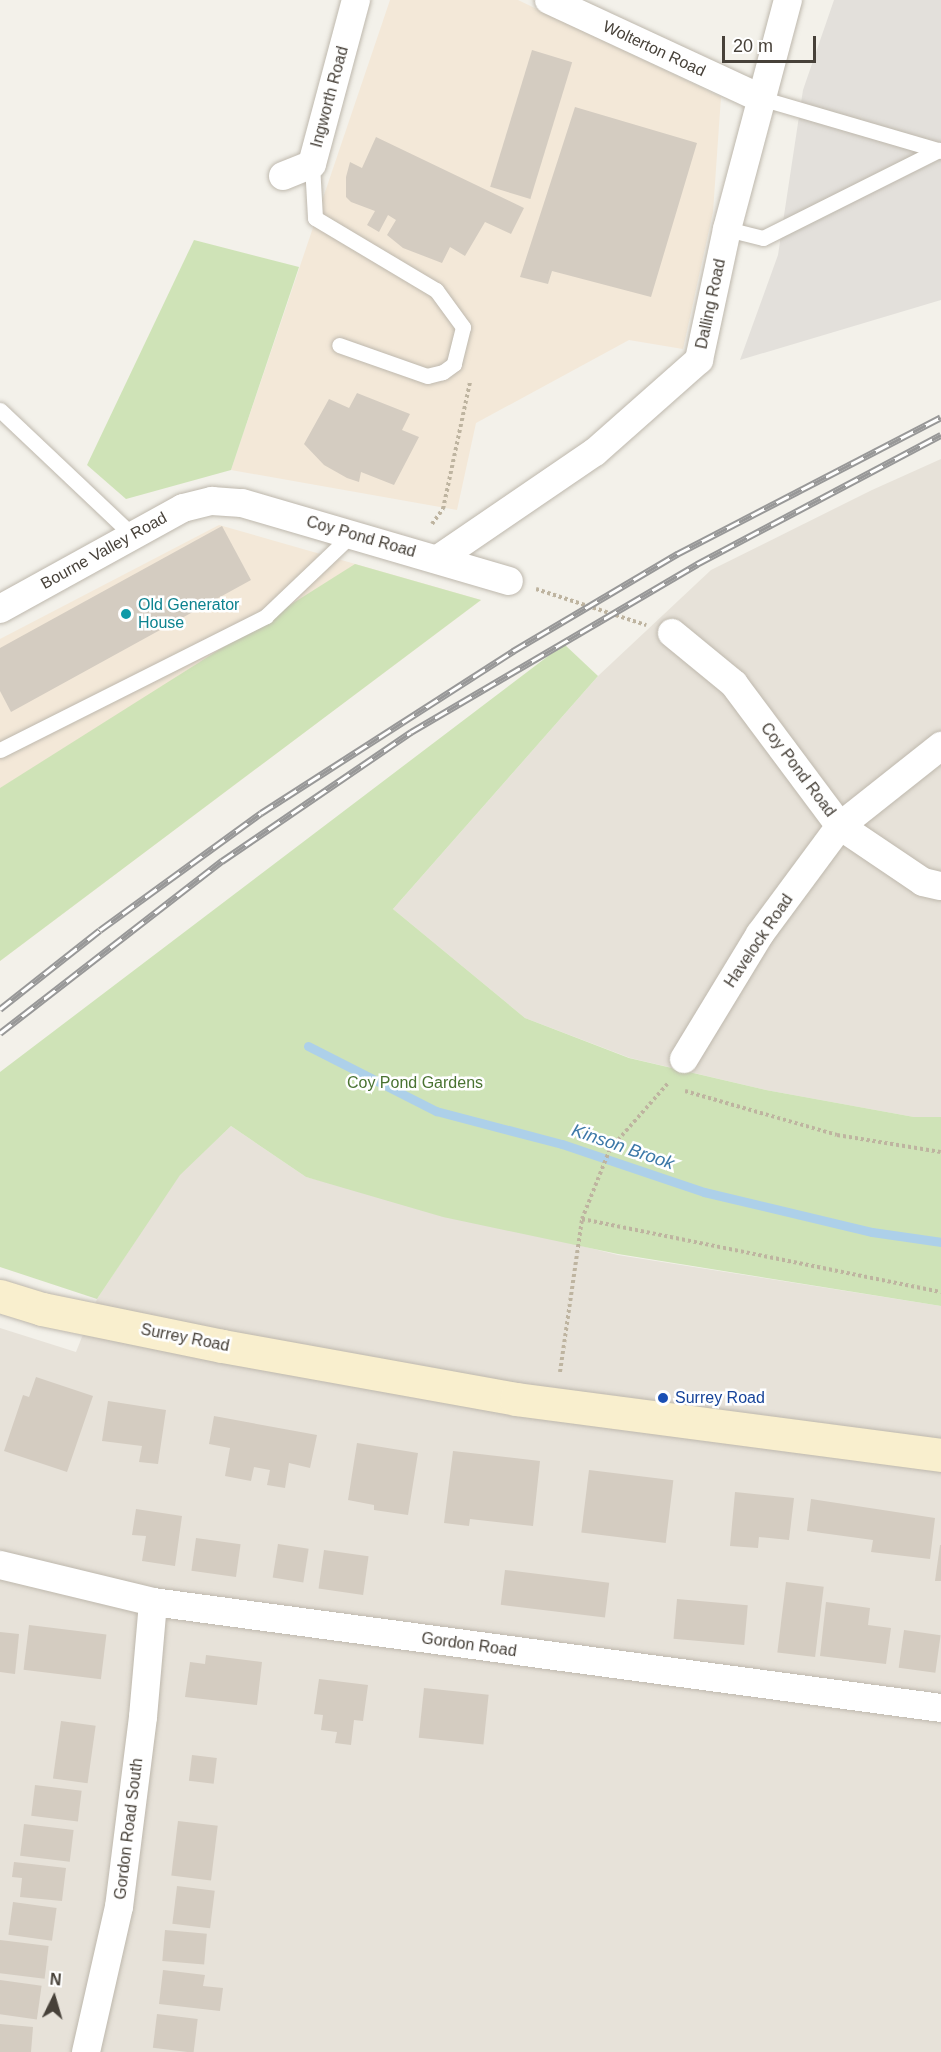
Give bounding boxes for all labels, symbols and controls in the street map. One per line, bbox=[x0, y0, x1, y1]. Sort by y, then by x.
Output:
street label: Wolterton Road bbox=[600, 17, 708, 81]
scale bar bbox=[725, 24, 820, 62]
text: 20 m bbox=[733, 36, 773, 56]
street label: Ingworth Road bbox=[307, 44, 353, 150]
street label: Dalling Road bbox=[692, 257, 730, 351]
street label: Bourne Valley Road bbox=[38, 508, 170, 594]
street label: Coy Pond Road bbox=[304, 512, 418, 562]
place label: Old Generator House bbox=[138, 595, 239, 633]
marker: Old Generator House bbox=[119, 607, 133, 621]
street label: Coy Pond Road bbox=[756, 719, 840, 821]
street label: Havelock Road bbox=[721, 891, 797, 991]
park label: Coy Pond Gardens bbox=[347, 1073, 483, 1093]
water label: Kinson Brook bbox=[569, 1119, 677, 1175]
street label: Surrey Road bbox=[139, 1320, 231, 1356]
place label: Surrey Road bbox=[675, 1388, 765, 1408]
marker: Surrey Road bbox=[656, 1391, 670, 1405]
street label: Gordon Road bbox=[420, 1629, 518, 1661]
street label: Gordon Road South bbox=[111, 1757, 147, 1901]
north arrow bbox=[24, 1968, 84, 2028]
text: N bbox=[49, 1971, 62, 1989]

